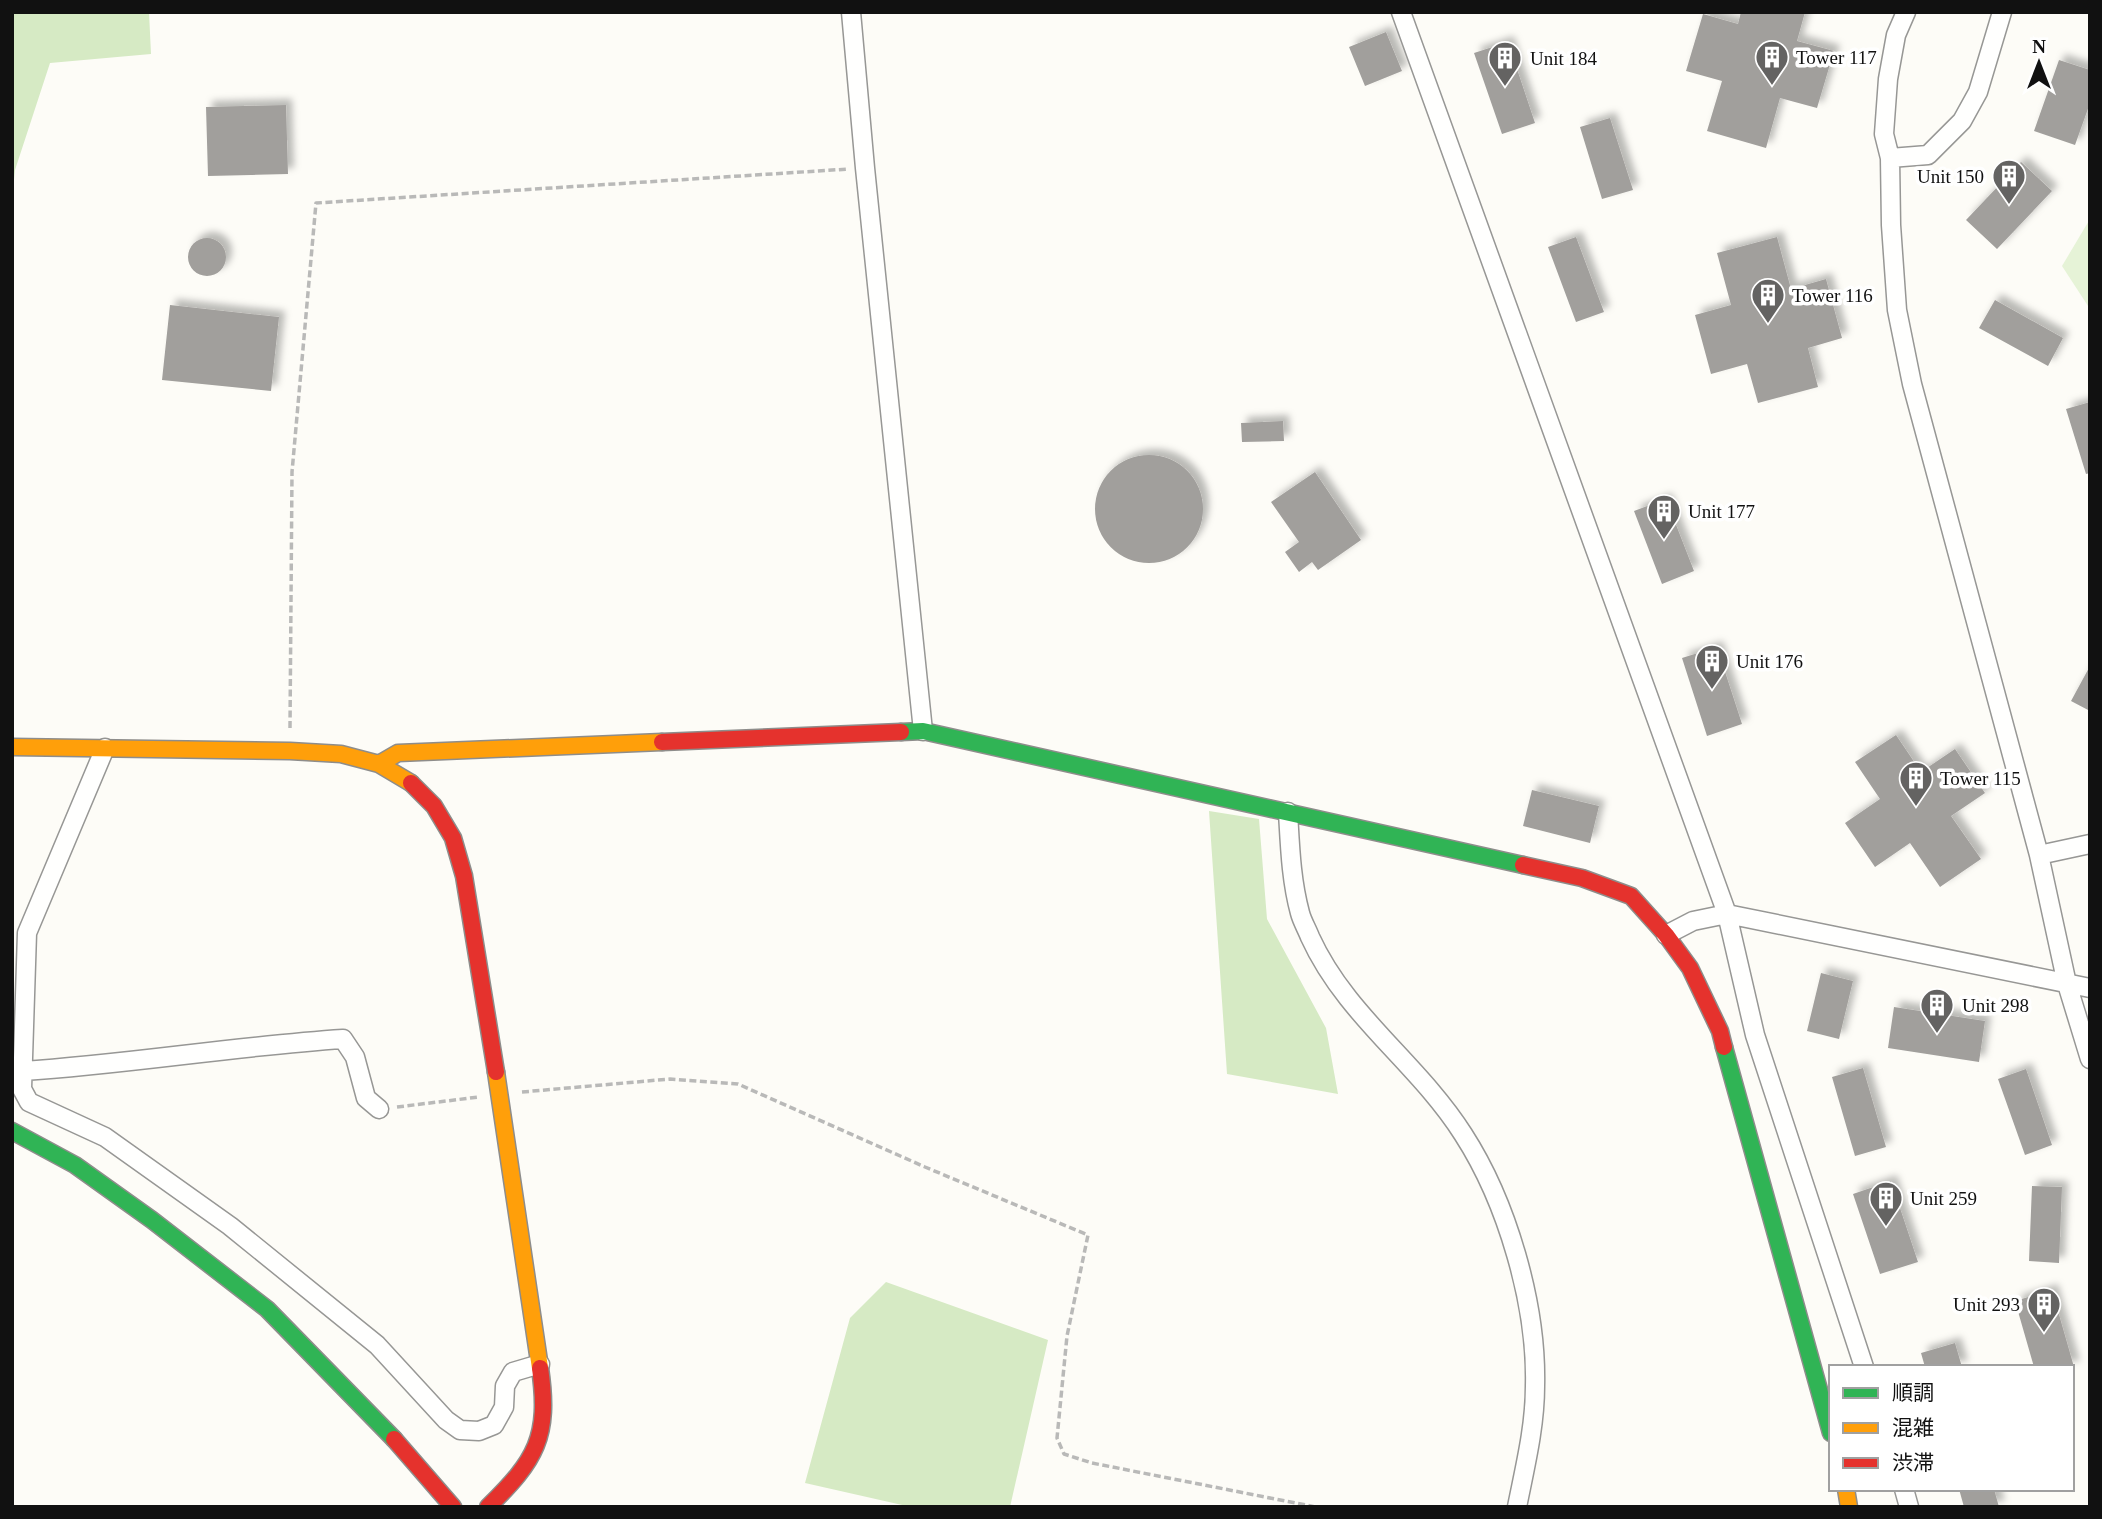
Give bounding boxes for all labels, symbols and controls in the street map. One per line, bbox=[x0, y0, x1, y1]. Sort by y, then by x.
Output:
north arrow bbox=[2004, 28, 2074, 98]
text: N bbox=[2032, 36, 2046, 57]
building icon: Tower 117 bbox=[1753, 38, 1791, 87]
building icon: Unit 184 bbox=[1486, 39, 1524, 88]
place label: Tower 117 bbox=[1796, 47, 1877, 68]
place label: Unit 184 bbox=[1530, 48, 1598, 69]
building icon: Unit 150 bbox=[1990, 157, 2028, 206]
place label: Unit 150 bbox=[1917, 166, 1984, 187]
building icon: Tower 116 bbox=[1749, 276, 1787, 325]
place label: Tower 116 bbox=[1792, 285, 1873, 306]
building icon: Unit 177 bbox=[1645, 492, 1683, 541]
place label: Unit 177 bbox=[1688, 501, 1755, 522]
building icon: Unit 176 bbox=[1693, 642, 1731, 691]
place label: Unit 176 bbox=[1736, 651, 1803, 672]
building icon: Tower 115 bbox=[1897, 759, 1935, 808]
place label: Tower 115 bbox=[1940, 768, 2021, 789]
building icon: Unit 298 bbox=[1918, 986, 1956, 1035]
place label: Unit 298 bbox=[1962, 995, 2029, 1016]
building icon: Unit 259 bbox=[1867, 1179, 1905, 1228]
place label: Unit 259 bbox=[1910, 1188, 1977, 1209]
building icon: Unit 293 bbox=[2025, 1285, 2063, 1334]
place label: Unit 293 bbox=[1953, 1294, 2020, 1315]
legend bbox=[1829, 1365, 2074, 1491]
text: 順調 bbox=[1892, 1381, 1934, 1405]
text: 混雑 bbox=[1892, 1416, 1934, 1440]
text: 渋滞 bbox=[1892, 1451, 1934, 1475]

